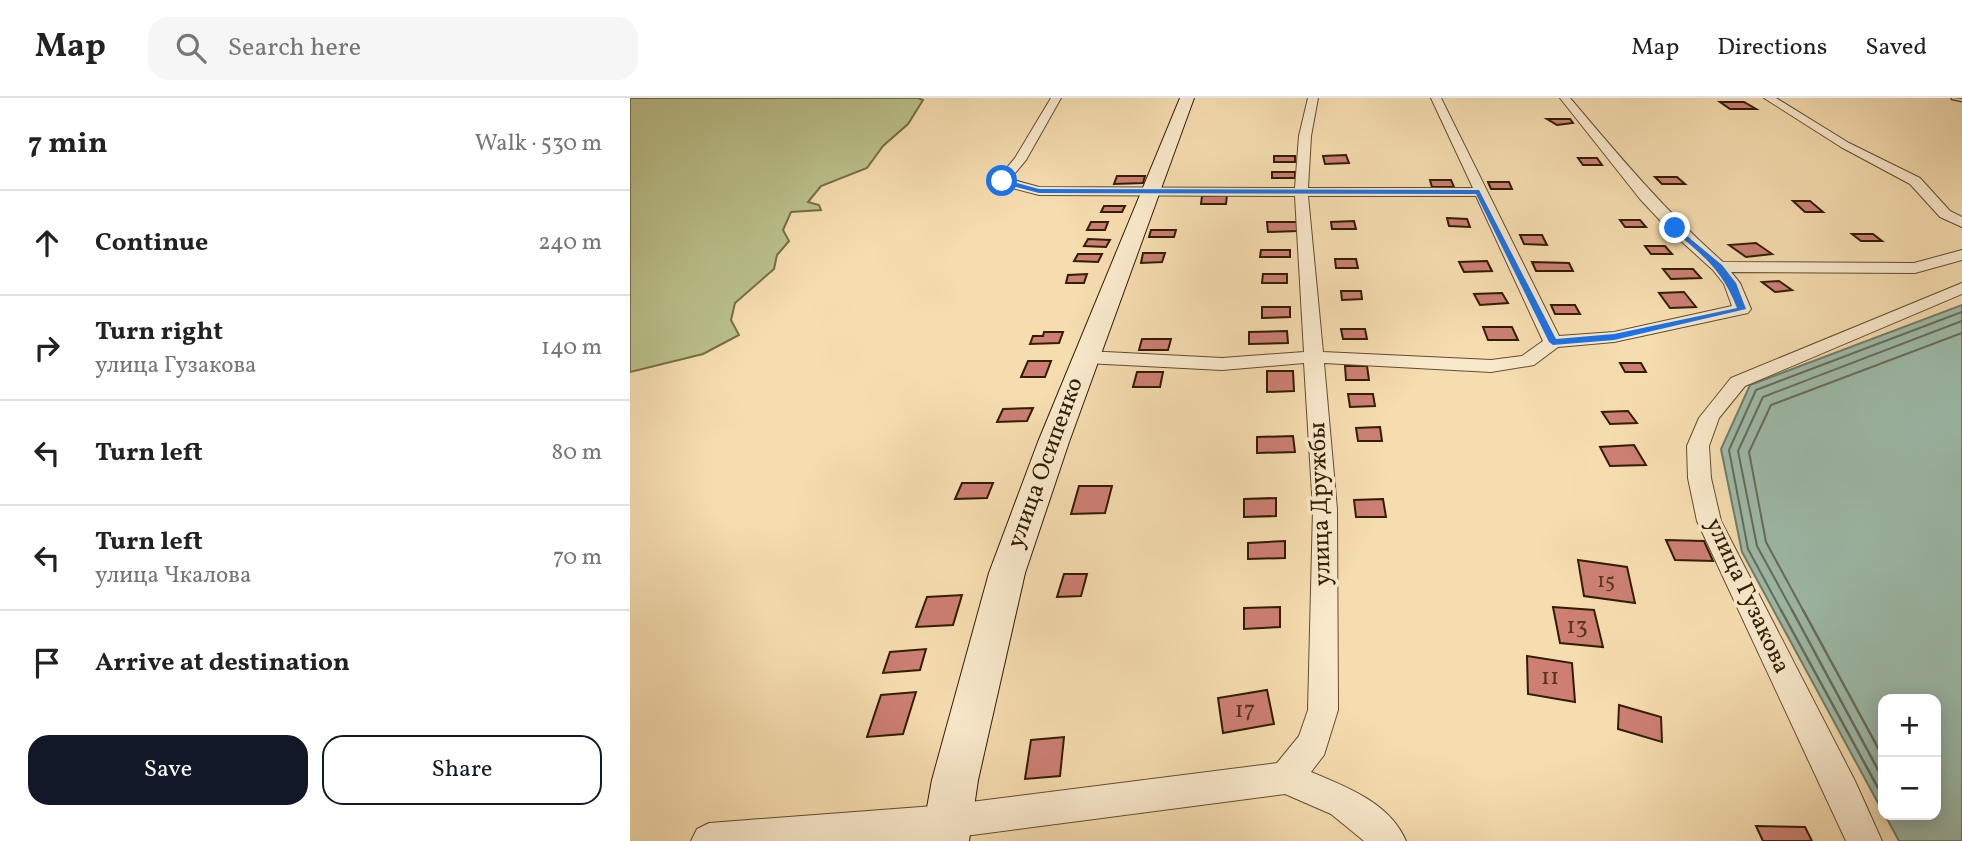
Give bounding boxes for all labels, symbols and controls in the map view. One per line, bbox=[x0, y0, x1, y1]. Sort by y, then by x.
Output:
search box bbox=[148, 17, 638, 80]
text: Map bbox=[35, 25, 106, 71]
icon: search bbox=[172, 29, 210, 67]
text: Search here bbox=[228, 30, 361, 66]
text: Map bbox=[1631, 31, 1679, 65]
text: Directions bbox=[1717, 31, 1827, 65]
text: Saved bbox=[1865, 31, 1927, 65]
text: 7 min bbox=[28, 123, 108, 165]
text: Walk · 530 m bbox=[475, 128, 602, 160]
route start bbox=[986, 165, 1017, 196]
route end bbox=[1659, 212, 1690, 243]
icon: ahead bbox=[28, 224, 66, 262]
text: Continue bbox=[95, 225, 208, 261]
text: 240 m bbox=[538, 227, 602, 259]
text: Turn right bbox=[95, 314, 223, 350]
icon: right bbox=[28, 329, 66, 367]
text: 140 m bbox=[541, 332, 602, 364]
text: улица Гузакова bbox=[95, 350, 257, 382]
street label: улица Осипенко bbox=[999, 373, 1093, 553]
street label: улица Дружбы bbox=[1301, 421, 1341, 587]
icon: left bbox=[28, 434, 66, 472]
text: Turn left bbox=[95, 435, 203, 471]
text: 80 m bbox=[552, 437, 602, 469]
street label: улица Гузакова bbox=[1696, 512, 1798, 680]
text: Turn left bbox=[95, 524, 203, 560]
icon: left bbox=[28, 539, 66, 577]
text: 70 m bbox=[553, 542, 602, 574]
text: улица Чкалова bbox=[95, 560, 251, 592]
house number: 15 bbox=[1597, 567, 1615, 596]
house number: 13 bbox=[1566, 610, 1588, 644]
icon: arrive bbox=[28, 644, 66, 682]
text: Arrive at destination bbox=[95, 645, 350, 681]
house number: 11 bbox=[1541, 661, 1559, 695]
house number: 17 bbox=[1235, 694, 1255, 728]
map controls bbox=[1878, 694, 1941, 820]
button: + bbox=[1878, 694, 1941, 757]
button: Save bbox=[28, 735, 308, 805]
button: Share bbox=[322, 735, 602, 805]
button: − bbox=[1878, 757, 1941, 820]

